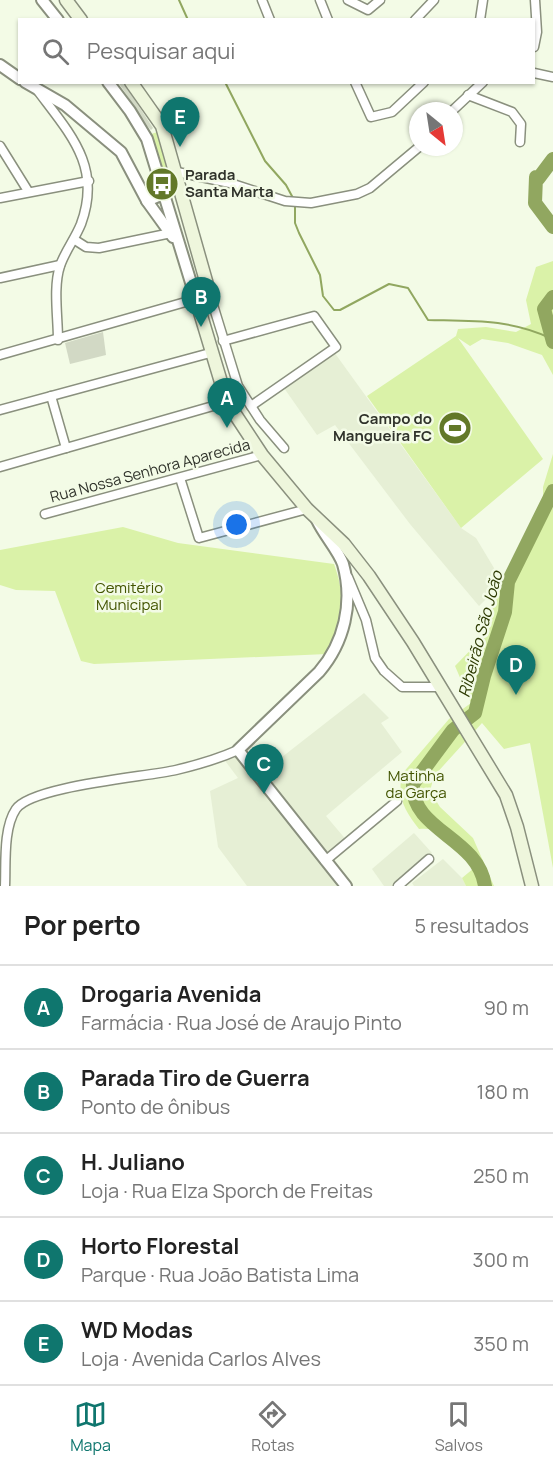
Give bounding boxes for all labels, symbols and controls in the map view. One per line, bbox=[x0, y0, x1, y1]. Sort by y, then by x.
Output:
search box bbox=[18, 18, 535, 84]
icon: search bbox=[39, 35, 72, 68]
text: Pesquisar aqui bbox=[87, 36, 235, 66]
pin: E bbox=[160, 98, 200, 147]
north arrow bbox=[409, 102, 463, 156]
place label: Parada Santa Marta bbox=[185, 164, 274, 202]
bus stop icon: Parada Santa Marta bbox=[144, 166, 180, 202]
pin: B bbox=[182, 278, 220, 327]
pin: A bbox=[208, 378, 246, 428]
place label: Campo do Mangueira FC bbox=[333, 408, 432, 446]
sports icon: Campo do Mangueira FC bbox=[437, 410, 473, 446]
street label: Rua Nossa Senhora Aparecida bbox=[48, 434, 252, 507]
your location bbox=[222, 510, 251, 539]
water label: Ribeirão São João bbox=[453, 567, 508, 700]
park label: Cemitério Municipal bbox=[95, 577, 163, 615]
pin: D bbox=[496, 646, 536, 695]
pin: C bbox=[244, 744, 284, 794]
park label: Matinha da Garça bbox=[386, 765, 446, 803]
text: Por perto bbox=[24, 907, 141, 943]
text: 5 resultados bbox=[415, 912, 529, 939]
text: Drogaria Avenida bbox=[81, 979, 262, 1009]
text: A bbox=[37, 994, 50, 1021]
text: 90 m bbox=[483, 994, 529, 1021]
text: Farmácia · Rua José de Araujo Pinto bbox=[81, 1009, 402, 1036]
text: Parada Tiro de Guerra bbox=[81, 1063, 310, 1093]
text: B bbox=[37, 1078, 50, 1105]
text: 180 m bbox=[476, 1078, 529, 1105]
text: Ponto de ônibus bbox=[81, 1093, 230, 1120]
text: H. Juliano bbox=[81, 1147, 185, 1177]
text: C bbox=[36, 1162, 51, 1189]
text: 250 m bbox=[473, 1162, 529, 1189]
text: Loja · Rua Elza Sporch de Freitas bbox=[81, 1177, 373, 1204]
text: Horto Florestal bbox=[81, 1231, 240, 1261]
text: D bbox=[36, 1246, 51, 1273]
text: 300 m bbox=[473, 1246, 529, 1273]
text: Parque · Rua João Batista Lima bbox=[81, 1261, 359, 1288]
text: WD Modas bbox=[81, 1315, 193, 1345]
text: E bbox=[38, 1330, 49, 1357]
text: 350 m bbox=[473, 1330, 529, 1357]
text: Loja · Avenida Carlos Alves bbox=[81, 1345, 321, 1372]
tab: Mapa bbox=[70, 1398, 111, 1456]
tab: Rotas bbox=[251, 1398, 294, 1456]
tab: Salvos bbox=[435, 1398, 483, 1456]

